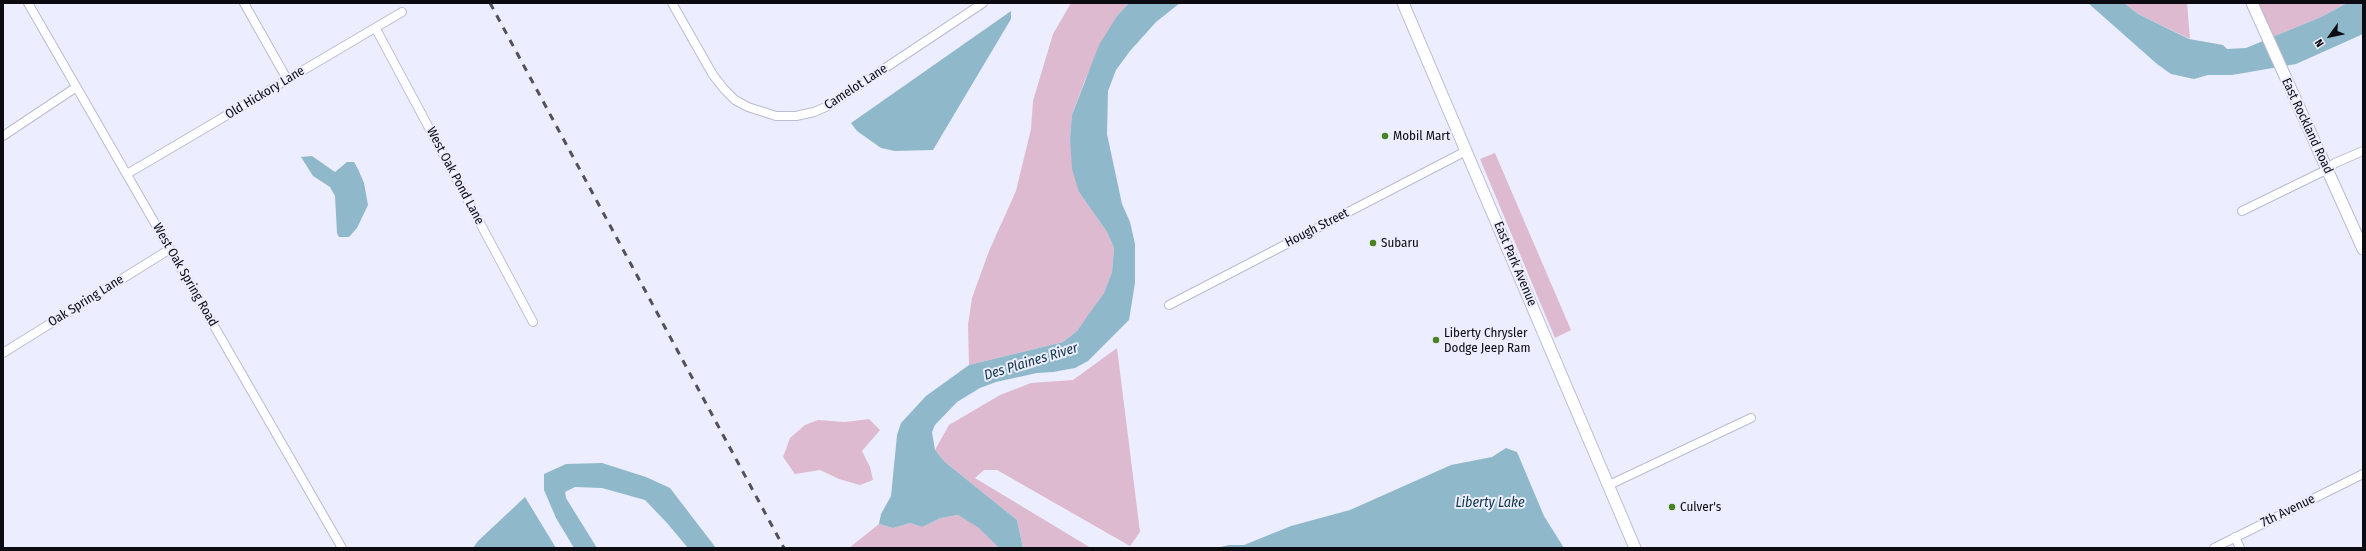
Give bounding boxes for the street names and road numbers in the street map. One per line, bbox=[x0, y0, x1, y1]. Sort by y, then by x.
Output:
street label: Camelot Lane bbox=[822, 61, 890, 113]
street label: Old Hickory Lane bbox=[223, 63, 307, 123]
street label: East Rockland Road bbox=[2278, 76, 2336, 176]
street label: West Oak Pond Lane bbox=[423, 125, 487, 227]
street label: Hough Street bbox=[1282, 205, 1352, 251]
street label: East Park Avenue bbox=[1490, 219, 1540, 309]
street label: West Oak Spring Road bbox=[149, 221, 221, 329]
street label: Oak Spring Lane bbox=[45, 272, 127, 330]
street label: 7th Avenue bbox=[2258, 491, 2318, 531]

